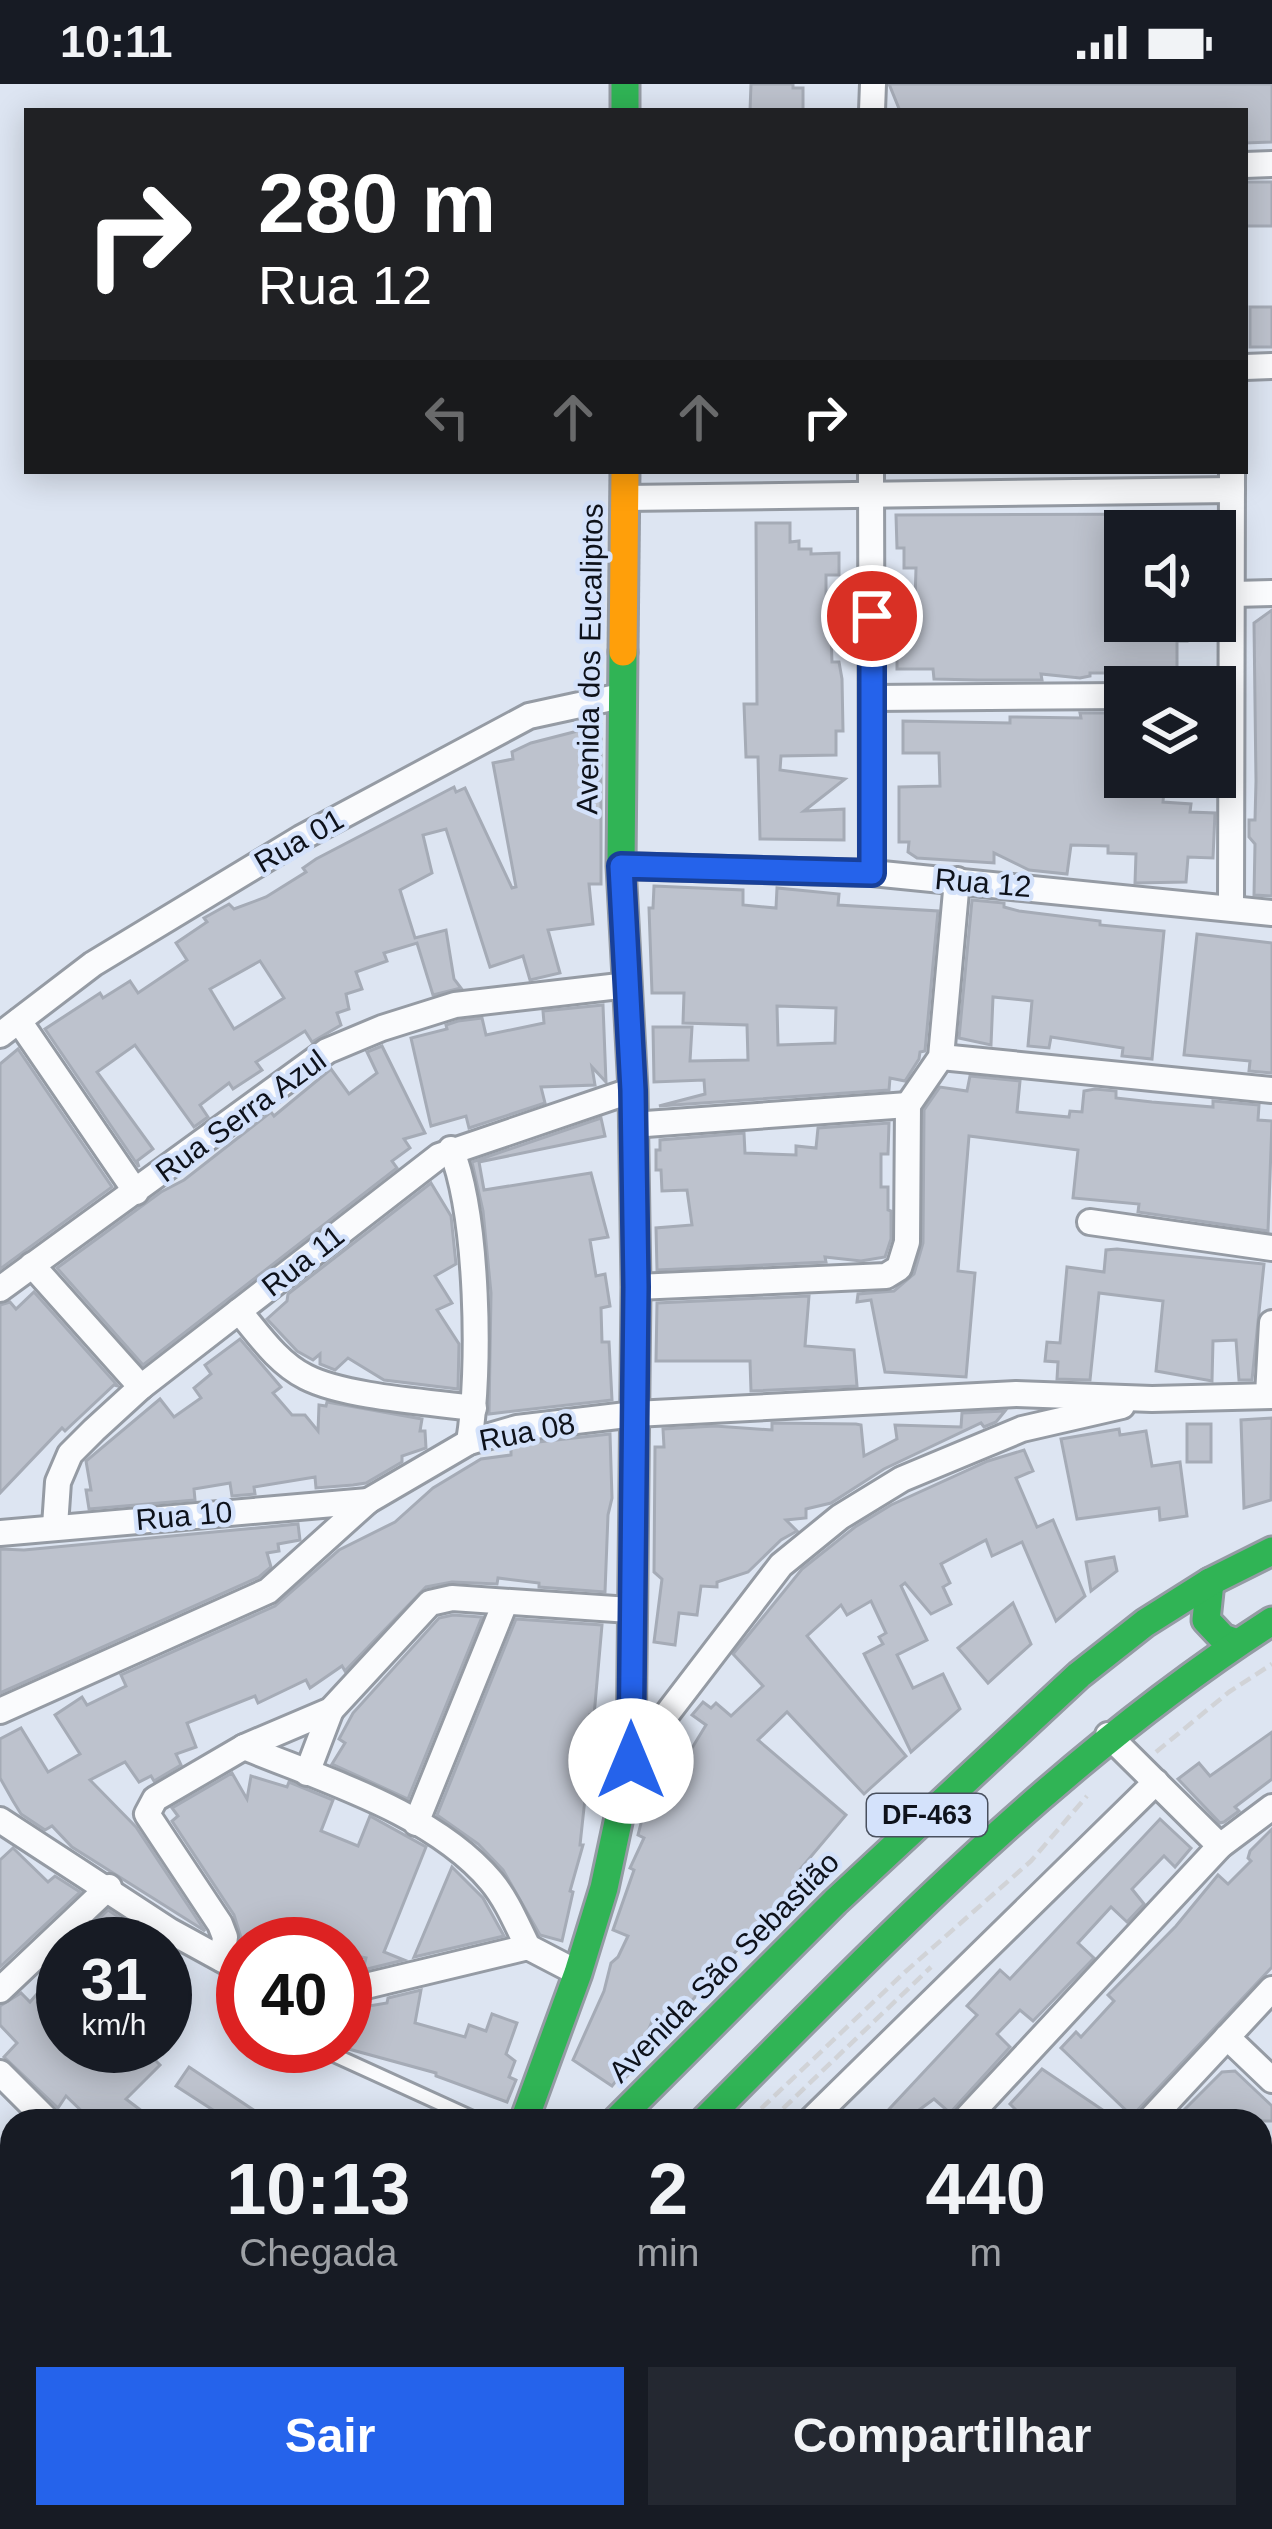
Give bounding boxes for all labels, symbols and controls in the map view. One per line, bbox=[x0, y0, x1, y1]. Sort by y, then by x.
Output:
text: 10:11 bbox=[60, 16, 173, 67]
icon: right bbox=[60, 156, 216, 312]
text: 280 m bbox=[258, 156, 496, 250]
text: Rua 12 bbox=[258, 255, 432, 315]
icon: left bbox=[414, 384, 480, 450]
icon: ahead bbox=[540, 384, 606, 450]
icon: ahead bbox=[666, 384, 732, 450]
icon: right bbox=[792, 384, 858, 450]
street label: Avenida dos Eucaliptos bbox=[570, 503, 609, 815]
map controls bbox=[1104, 510, 1236, 798]
button: sound bbox=[1104, 510, 1236, 642]
pin bbox=[821, 565, 923, 667]
icon: arrive bbox=[839, 583, 905, 649]
button: layers bbox=[1104, 666, 1236, 798]
street label: Rua 01 bbox=[249, 802, 349, 879]
street label: Rua 12 bbox=[933, 862, 1033, 903]
street label: Rua Serra Azul bbox=[149, 1043, 332, 1188]
street label: Rua 11 bbox=[255, 1219, 350, 1303]
street label: Rua 08 bbox=[476, 1406, 578, 1457]
street label: Rua 10 bbox=[134, 1495, 234, 1536]
position arrow bbox=[568, 1698, 694, 1824]
road number: DF-463 bbox=[867, 1794, 987, 1836]
street label: Avenida São Sebastião bbox=[602, 1845, 845, 2088]
speed limit sign: 40 bbox=[216, 1917, 372, 2073]
text: 31 bbox=[81, 1946, 147, 2013]
text: km/h bbox=[81, 2008, 147, 2041]
text: 10:13 bbox=[226, 2149, 410, 2229]
text: 2 bbox=[648, 2149, 688, 2229]
text: 440 bbox=[926, 2149, 1046, 2229]
text: Chegada bbox=[239, 2231, 397, 2274]
text: min bbox=[637, 2231, 699, 2274]
text: m bbox=[969, 2231, 1002, 2274]
button: Sair bbox=[36, 2367, 624, 2505]
button: Compartilhar bbox=[648, 2367, 1236, 2505]

